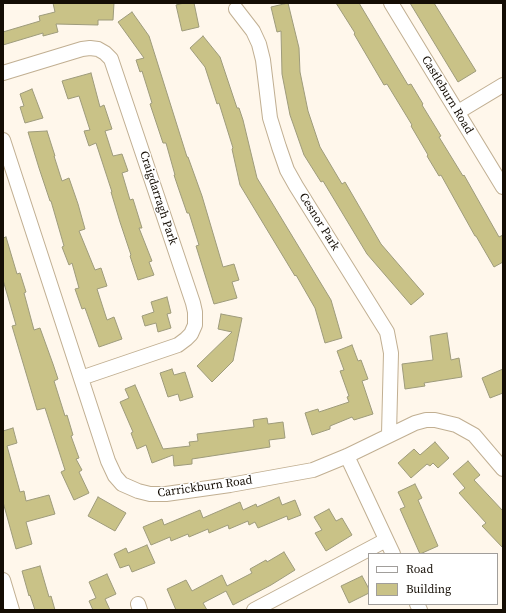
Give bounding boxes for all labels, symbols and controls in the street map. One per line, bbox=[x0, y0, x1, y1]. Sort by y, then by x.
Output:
street label: Castleburn Road bbox=[418, 53, 476, 137]
street label: Craigdarragh Park bbox=[136, 149, 180, 247]
street label: Cesnor Park bbox=[296, 191, 342, 253]
street label: Carrickburn Road bbox=[157, 473, 253, 501]
legend bbox=[368, 553, 498, 605]
text: Road bbox=[406, 561, 433, 577]
text: Building bbox=[406, 581, 451, 597]

